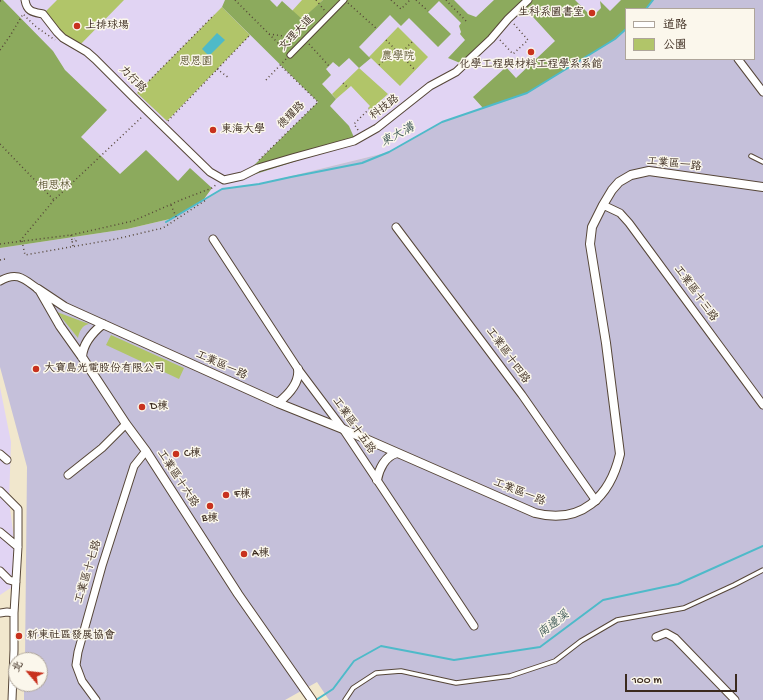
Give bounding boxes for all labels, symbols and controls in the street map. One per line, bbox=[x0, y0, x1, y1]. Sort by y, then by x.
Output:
place label: 生科系圖書室 bbox=[518, 6, 584, 20]
marker: 生科系圖書室 bbox=[587, 8, 597, 18]
legend bbox=[625, 8, 755, 60]
street label: 文理大道 bbox=[277, 14, 317, 54]
place label: 上排球場 bbox=[85, 19, 129, 33]
text: 道路 bbox=[663, 19, 687, 33]
marker: 上排球場 bbox=[72, 21, 82, 31]
text: 公園 bbox=[663, 39, 687, 53]
marker: 化學工程與材料工程學系系館 bbox=[526, 47, 536, 57]
park label: 農學院 bbox=[382, 50, 414, 64]
park label: 思恩園 bbox=[180, 55, 212, 69]
place label: 化學工程與材料工程學系系館 bbox=[460, 58, 602, 72]
street label: 力行路 bbox=[116, 64, 148, 96]
street label: 科技路 bbox=[368, 93, 402, 123]
street label: 德耀路 bbox=[276, 100, 308, 132]
water label: 東大溝 bbox=[379, 121, 417, 151]
place label: 東海大學 bbox=[221, 123, 265, 137]
marker: 東海大學 bbox=[208, 125, 218, 135]
street label: 工業區一路 bbox=[646, 156, 702, 174]
park label: 相思林 bbox=[38, 179, 70, 193]
street label: 工業區十三路 bbox=[670, 263, 720, 325]
street label: 工業區十四路 bbox=[482, 325, 532, 387]
street label: 工業區一路 bbox=[193, 349, 249, 383]
place label: 大寶島光電股份有限公司 bbox=[44, 362, 165, 376]
marker: 大寶島光電股份有限公司 bbox=[31, 364, 41, 374]
street label: 工業區十五路 bbox=[329, 395, 377, 457]
place label: D棟 bbox=[150, 400, 168, 414]
marker: D棟 bbox=[137, 402, 147, 412]
place label: C棟 bbox=[184, 447, 201, 461]
street label: 工業區十六路 bbox=[153, 448, 201, 510]
marker: C棟 bbox=[171, 449, 181, 459]
street label: 工業區一路 bbox=[491, 477, 547, 509]
place label: F棟 bbox=[234, 488, 251, 502]
marker: F棟 bbox=[221, 490, 231, 500]
marker: B棟 bbox=[205, 501, 215, 511]
place label: B棟 bbox=[202, 512, 218, 526]
street label: 工業區十七路 bbox=[73, 539, 105, 605]
place label: A棟 bbox=[252, 547, 269, 561]
marker: A棟 bbox=[239, 549, 249, 559]
water label: 南邊溪 bbox=[535, 608, 573, 642]
place label: 新東社區發展協會 bbox=[27, 629, 115, 643]
marker: 新東社區發展協會 bbox=[14, 631, 24, 641]
north arrow bbox=[8, 652, 48, 692]
text: 北 bbox=[10, 659, 26, 675]
scale bar bbox=[627, 666, 739, 692]
text: 100 m bbox=[632, 674, 662, 688]

